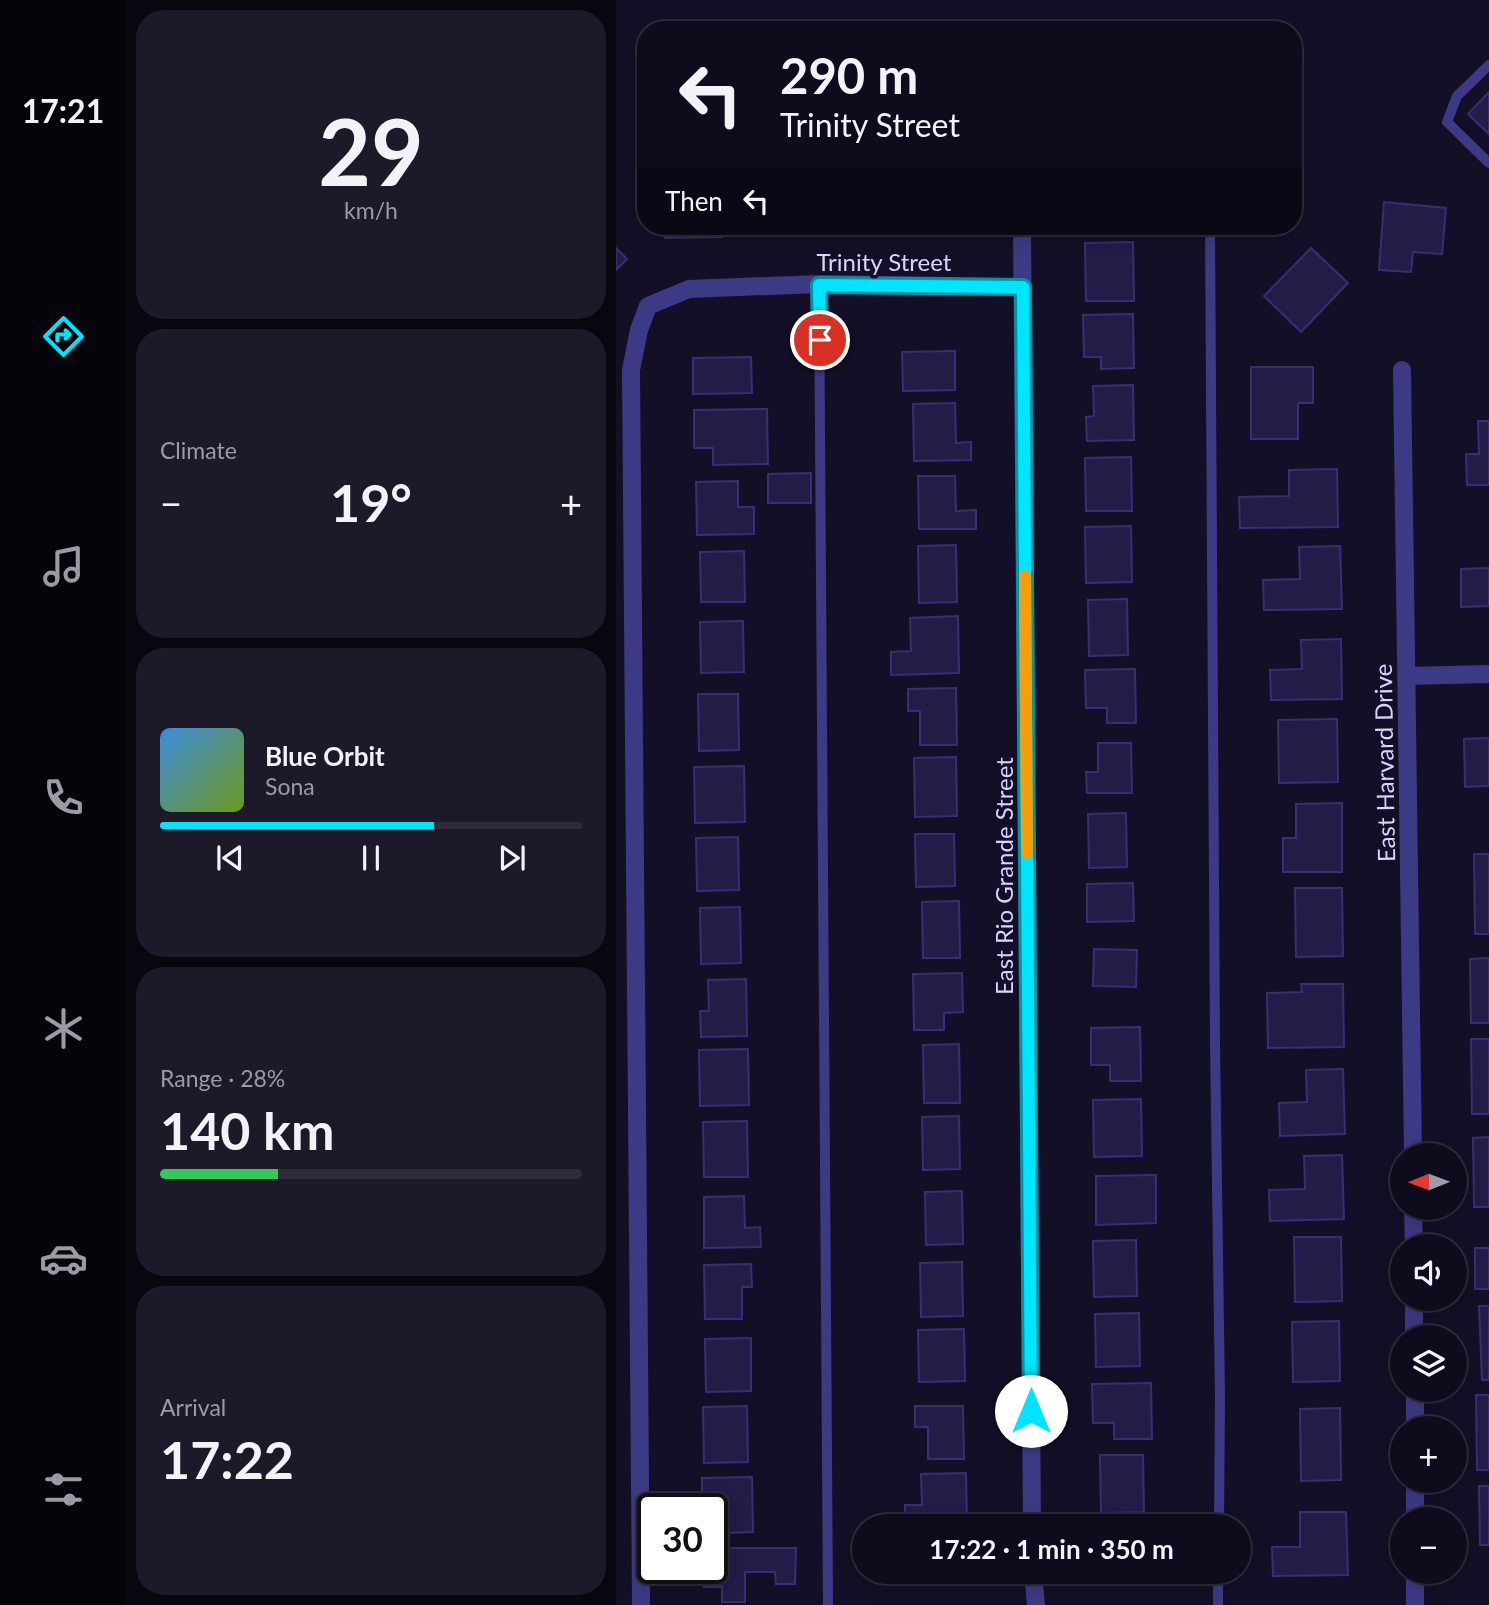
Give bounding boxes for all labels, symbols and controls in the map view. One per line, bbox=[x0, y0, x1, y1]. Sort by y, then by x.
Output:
text: 290 m bbox=[780, 46, 918, 104]
icon: left bbox=[665, 49, 756, 140]
text: 17:21 bbox=[22, 91, 104, 130]
text: 29 bbox=[318, 96, 424, 205]
text: Trinity Street bbox=[780, 105, 960, 144]
icon: left bbox=[737, 182, 775, 220]
text: Then bbox=[665, 185, 723, 217]
text: km/h bbox=[344, 196, 398, 224]
street label: Trinity Street bbox=[817, 247, 952, 276]
pin bbox=[790, 310, 850, 370]
icon: directions bbox=[39, 312, 88, 361]
icon: arrive bbox=[801, 321, 839, 359]
text: Climate bbox=[160, 436, 237, 464]
text: 19° bbox=[330, 471, 412, 533]
text: − bbox=[160, 480, 182, 526]
text: + bbox=[560, 480, 582, 526]
icon: music bbox=[39, 542, 88, 591]
street label: East Harvard Drive bbox=[1368, 663, 1400, 863]
text: Blue Orbit bbox=[265, 740, 385, 772]
street label: East Rio Grande Street bbox=[989, 757, 1018, 995]
text: Sona bbox=[265, 772, 315, 800]
icon: phone bbox=[39, 773, 88, 822]
icon: previous bbox=[211, 839, 249, 877]
icon: pause bbox=[352, 839, 390, 877]
icon: next bbox=[493, 839, 531, 877]
icon: climate bbox=[39, 1004, 88, 1053]
text: Range · 28% bbox=[160, 1064, 285, 1092]
text: 140 km bbox=[160, 1099, 334, 1161]
north arrow bbox=[1390, 1143, 1466, 1220]
map controls bbox=[1390, 1143, 1467, 1584]
icon: car bbox=[39, 1234, 88, 1283]
button: sound bbox=[1390, 1234, 1467, 1311]
button: layers bbox=[1390, 1325, 1467, 1402]
position arrow bbox=[994, 1374, 1068, 1448]
text: Arrival bbox=[160, 1393, 226, 1421]
button: + bbox=[1390, 1416, 1467, 1493]
text: 17:22 bbox=[160, 1428, 294, 1490]
icon: filters bbox=[39, 1465, 88, 1514]
speed limit sign: 30 bbox=[637, 1493, 728, 1584]
button: − bbox=[1390, 1507, 1467, 1584]
text: 17:22 · 1 min · 350 m bbox=[929, 1533, 1174, 1565]

